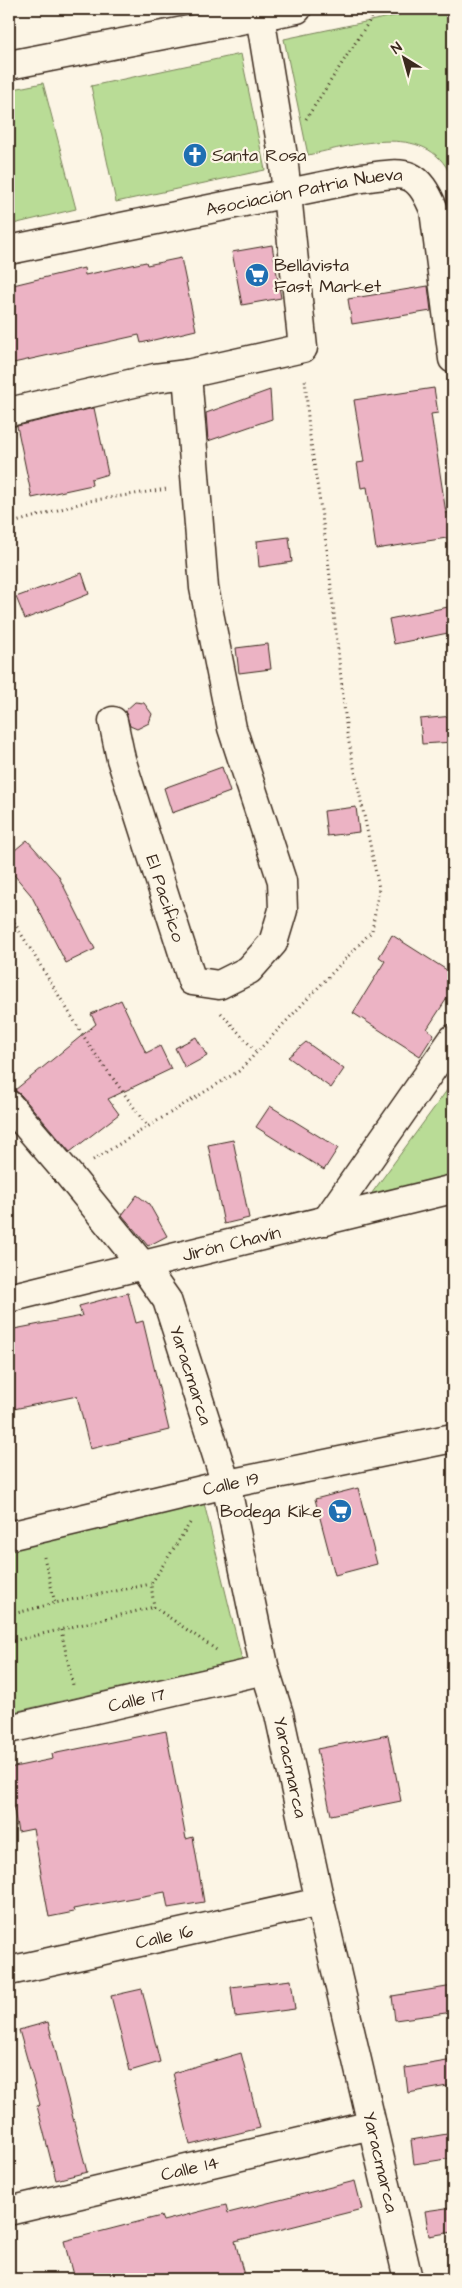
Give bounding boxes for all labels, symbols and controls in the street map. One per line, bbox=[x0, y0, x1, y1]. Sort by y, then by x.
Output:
north arrow bbox=[380, 32, 430, 82]
text: N bbox=[387, 38, 406, 59]
church icon: Santa Rosa bbox=[182, 142, 208, 168]
place label: Santa Rosa bbox=[212, 143, 307, 168]
street label: Asociación Patria Nueva bbox=[203, 162, 403, 223]
place label: Bellavista Fast Market bbox=[274, 253, 382, 299]
supermarket icon: Bellavista Fast Market bbox=[244, 262, 270, 288]
street label: El Pacifico bbox=[139, 851, 191, 945]
street label: Jirón Chavín bbox=[180, 1220, 283, 1268]
street label: Yaracmarca bbox=[163, 1322, 218, 1428]
street label: Calle 19 bbox=[200, 1466, 261, 1502]
supermarket icon: Bodega Kike bbox=[327, 1498, 353, 1524]
place label: Bodega Kike bbox=[220, 1499, 322, 1525]
street label: Calle 17 bbox=[106, 1681, 168, 1719]
street label: Yaracmarca bbox=[267, 1714, 313, 1820]
street label: Calle 16 bbox=[133, 1919, 195, 1956]
street label: Yaracmarca bbox=[356, 2109, 404, 2215]
street label: Calle 14 bbox=[158, 2150, 222, 2188]

